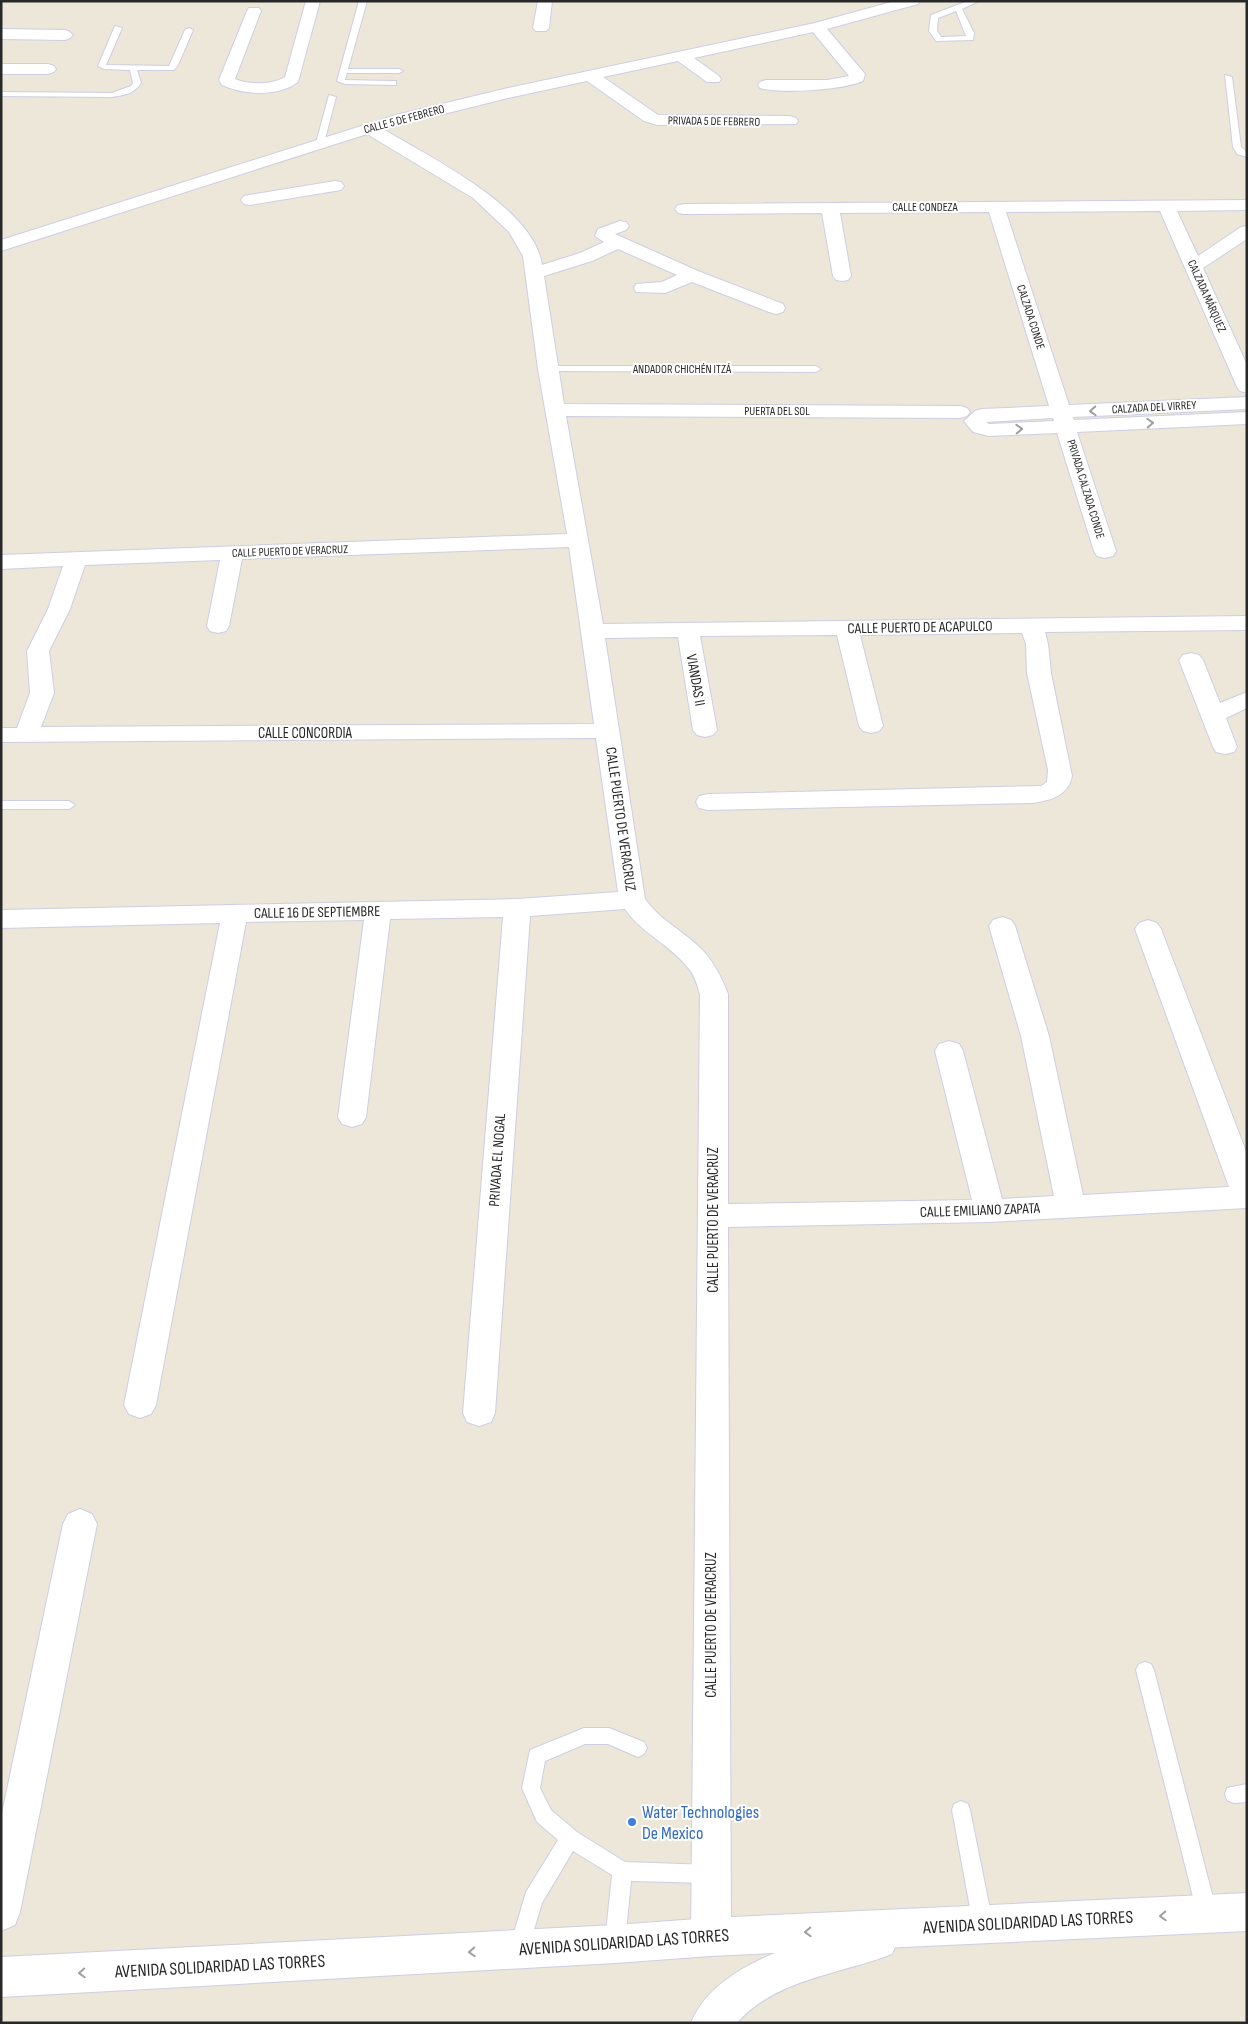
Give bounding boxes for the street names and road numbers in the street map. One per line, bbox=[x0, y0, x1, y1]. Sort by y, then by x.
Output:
street label: CALLE 5 DE FEBRERO bbox=[362, 101, 446, 137]
street label: PRIVADA 5 DE FEBRERO bbox=[668, 113, 760, 130]
street label: CALLE CONDEZA bbox=[892, 200, 959, 215]
street label: CALZADA MÁRQUEZ bbox=[1184, 258, 1229, 335]
street label: CALZADA CONDE bbox=[1013, 283, 1048, 351]
street label: ANDADOR CHICHÉN ITZÁ bbox=[632, 362, 732, 377]
street label: CALZADA DEL VIRREY bbox=[1111, 398, 1197, 417]
street label: PUERTA DEL SOL bbox=[744, 404, 810, 419]
street label: PRIVADA CALZADA CONDE bbox=[1063, 438, 1108, 541]
street label: CALLE PUERTO DE VERACRUZ bbox=[232, 542, 348, 561]
street label: CALLE PUERTO DE ACAPULCO bbox=[847, 617, 993, 638]
street label: VIANDAS II bbox=[682, 653, 709, 708]
street label: CALLE CONCORDIA bbox=[258, 724, 353, 743]
street label: CALLE PUERTO DE VERACRUZ bbox=[601, 746, 640, 892]
street label: CALLE 16 DE SEPTIEMBRE bbox=[254, 902, 380, 923]
street label: PRIVADA EL NOGAL bbox=[485, 1112, 510, 1207]
street label: CALLE PUERTO DE VERACRUZ bbox=[704, 1147, 723, 1293]
street label: CALLE EMILIANO ZAPATA bbox=[920, 1199, 1041, 1222]
street label: CALLE PUERTO DE VERACRUZ bbox=[702, 1552, 721, 1698]
street label: AVENIDA SOLIDARIDAD LAS TORRES bbox=[921, 1906, 1134, 1939]
street label: AVENIDA SOLIDARIDAD LAS TORRES bbox=[517, 1925, 730, 1960]
street label: AVENIDA SOLIDARIDAD LAS TORRES bbox=[113, 1950, 326, 1983]

